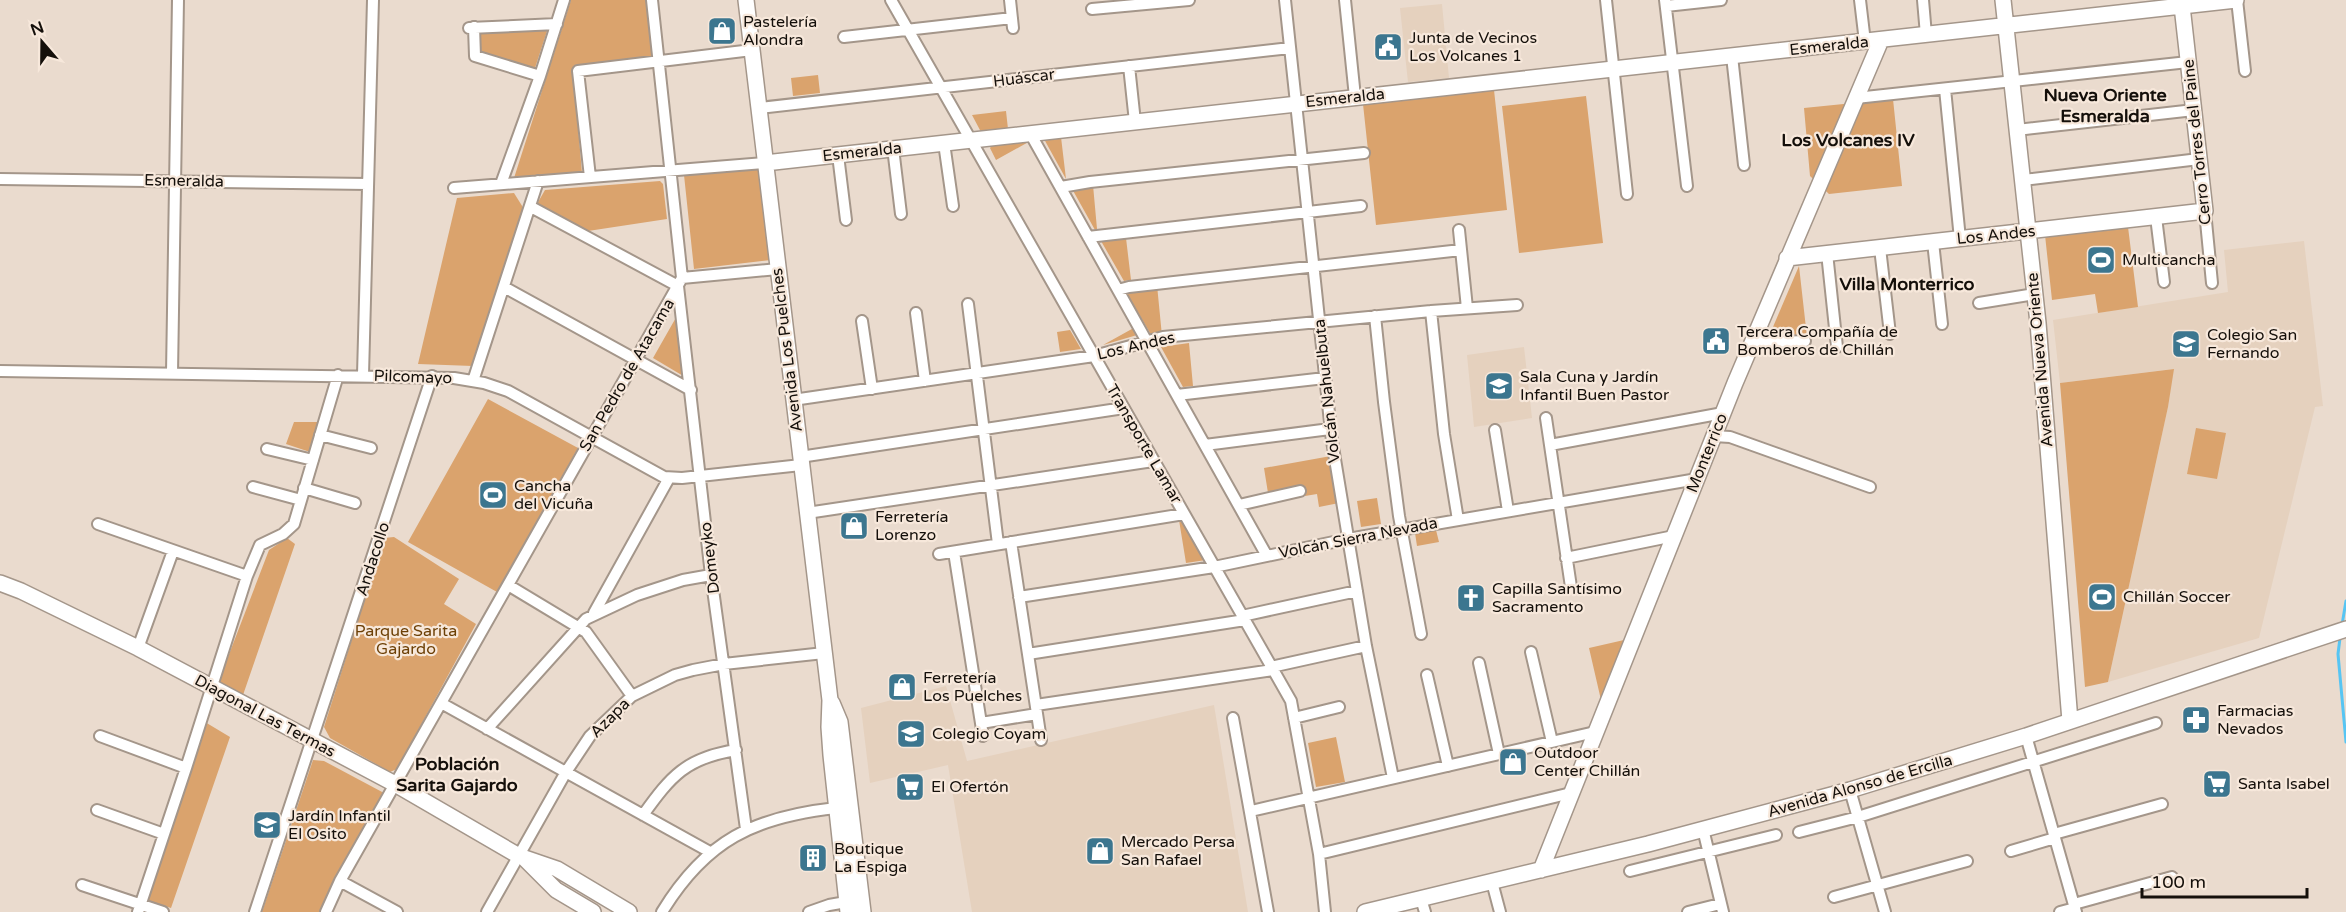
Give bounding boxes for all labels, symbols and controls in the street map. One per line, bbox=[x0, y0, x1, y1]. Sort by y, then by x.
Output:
north arrow bbox=[12, 12, 72, 72]
place label: Pastelería Alondra bbox=[743, 12, 817, 50]
shop icon: Pastelería Alondra bbox=[706, 15, 738, 47]
text: N bbox=[28, 17, 47, 40]
place label: Junta de Vecinos Los Volcanes 1 bbox=[1409, 28, 1537, 66]
public building icon: Junta de Vecinos Los Volcanes 1 bbox=[1372, 31, 1404, 63]
street label: Esmeralda bbox=[1788, 32, 1870, 60]
street label: Cerro Torres del Paine bbox=[2178, 58, 2216, 226]
street label: Huáscar bbox=[992, 64, 1057, 92]
street label: Esmeralda bbox=[1304, 84, 1386, 112]
district label: Nueva Oriente Esmeralda bbox=[2043, 84, 2167, 127]
district label: Los Volcanes IV bbox=[1781, 129, 1915, 151]
street label: Esmeralda bbox=[821, 138, 903, 166]
street label: Esmeralda bbox=[144, 170, 224, 192]
street label: Los Andes bbox=[1956, 221, 2036, 249]
sports icon: Multicancha bbox=[2085, 244, 2117, 276]
place label: Multicancha bbox=[2122, 250, 2216, 270]
street label: Avenida Los Puelches bbox=[767, 267, 807, 433]
street label: Avenida Nueva Oriente bbox=[2022, 272, 2058, 448]
district label: Villa Monterrico bbox=[1839, 273, 1975, 295]
street label: San Pedro de Atacama bbox=[575, 295, 679, 455]
street label: Volcán Nahuelbuta bbox=[1309, 318, 1345, 464]
place label: Tercera Compañía de Bomberos de Chillán bbox=[1737, 322, 1898, 360]
public building icon: Tercera Compañía de Bomberos de Chillán bbox=[1700, 325, 1732, 357]
place label: Colegio San Fernando bbox=[2207, 325, 2297, 363]
street label: Los Andes bbox=[1095, 327, 1177, 365]
school or university icon: Colegio San Fernando bbox=[2170, 328, 2202, 360]
street label: Pilcomayo bbox=[373, 366, 453, 388]
place label: Sala Cuna y Jardín Infantil Buen Pastor bbox=[1520, 367, 1670, 405]
school or university icon: Sala Cuna y Jardín Infantil Buen Pastor bbox=[1483, 370, 1515, 402]
street label: Transporte Lamar bbox=[1102, 381, 1187, 508]
street label: Monterrico bbox=[1682, 410, 1732, 496]
place label: Cancha del Vicuña bbox=[514, 476, 593, 514]
sports icon: Cancha del Vicuña bbox=[477, 479, 509, 511]
place label: Ferretería Lorenzo bbox=[875, 507, 948, 545]
shop icon: Ferretería Lorenzo bbox=[838, 510, 870, 542]
street label: Volcán Sierra Nevada bbox=[1277, 513, 1439, 563]
street label: Andacollo bbox=[352, 520, 394, 598]
street label: Domeyko bbox=[696, 521, 724, 595]
place label: Capilla Santísimo Sacramento bbox=[1492, 579, 1622, 617]
sports icon: Chillán Soccer bbox=[2086, 581, 2118, 613]
church icon: Capilla Santísimo Sacramento bbox=[1455, 582, 1487, 614]
place label: Chillán Soccer bbox=[2123, 587, 2231, 607]
park label: Parque Sarita Gajardo bbox=[355, 621, 457, 659]
place label: Ferretería Los Puelches bbox=[923, 668, 1022, 706]
street label: Diagonal Las Termas bbox=[191, 670, 339, 762]
shop icon: Ferretería Los Puelches bbox=[886, 671, 918, 703]
street label: Azapa bbox=[586, 694, 634, 742]
place label: Farmacias Nevados bbox=[2217, 701, 2294, 739]
pharmacy icon: Farmacias Nevados bbox=[2180, 704, 2212, 736]
school or university icon: Colegio Coyam bbox=[895, 718, 927, 750]
place label: Colegio Coyam bbox=[932, 724, 1046, 744]
place label: Outdoor Center Chillán bbox=[1534, 743, 1640, 781]
shop icon: Outdoor Center Chillán bbox=[1497, 746, 1529, 778]
street label: Avenida Alonso de Ercilla bbox=[1765, 750, 1955, 822]
district label: Población Sarita Gajardo bbox=[396, 753, 518, 796]
supermarket icon: Santa Isabel bbox=[2201, 768, 2233, 800]
supermarket icon: El Ofertón bbox=[894, 771, 926, 803]
place label: Santa Isabel bbox=[2238, 774, 2330, 794]
place label: El Ofertón bbox=[931, 777, 1009, 797]
place label: Jardín Infantil El Osito bbox=[288, 806, 391, 844]
school or university icon: Jardín Infantil El Osito bbox=[251, 809, 283, 841]
place label: Mercado Persa San Rafael bbox=[1121, 832, 1235, 870]
shop icon: Mercado Persa San Rafael bbox=[1084, 835, 1116, 867]
place label: Boutique La Espiga bbox=[834, 839, 907, 877]
building icon: Boutique La Espiga bbox=[797, 842, 829, 874]
scale bar bbox=[2142, 861, 2307, 899]
text: 100 m bbox=[2151, 871, 2206, 893]

